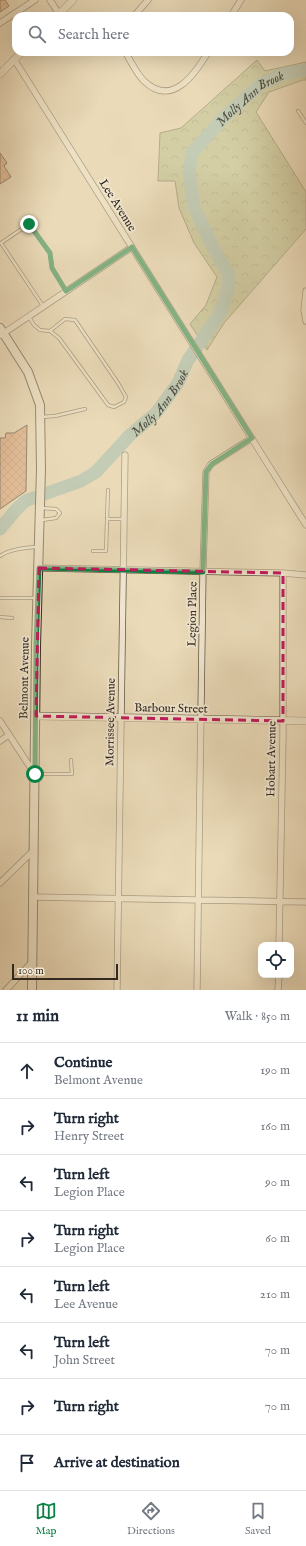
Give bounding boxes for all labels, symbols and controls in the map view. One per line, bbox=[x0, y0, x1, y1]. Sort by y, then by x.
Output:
search box bbox=[12, 12, 294, 56]
icon: search bbox=[26, 23, 48, 45]
text: Search here bbox=[58, 25, 129, 44]
water label: Molly Ann Brook bbox=[213, 67, 288, 130]
street label: Lee Avenue bbox=[96, 176, 140, 235]
route end bbox=[20, 215, 38, 233]
water label: Molly Ann Brook bbox=[128, 367, 193, 441]
street label: Legion Place bbox=[184, 581, 201, 647]
street label: Belmont Avenue bbox=[16, 636, 33, 719]
street label: Morrissee Avenue bbox=[102, 677, 119, 766]
street label: Barbour Street bbox=[134, 700, 208, 717]
street label: Hobart Avenue bbox=[263, 720, 280, 797]
route start bbox=[26, 765, 44, 783]
map controls bbox=[258, 942, 294, 978]
button: locate bbox=[258, 942, 294, 978]
scale bar bbox=[12, 962, 118, 981]
text: 100 m bbox=[18, 964, 44, 978]
text: 11 min bbox=[16, 1006, 59, 1027]
text: Walk · 850 m bbox=[225, 1008, 290, 1025]
text: Continue bbox=[54, 1053, 112, 1072]
icon: ahead bbox=[16, 1060, 38, 1082]
text: 190 m bbox=[260, 1062, 290, 1079]
text: Belmont Avenue bbox=[54, 1072, 143, 1089]
text: Turn right bbox=[54, 1109, 119, 1128]
icon: right bbox=[16, 1116, 38, 1138]
text: 160 m bbox=[260, 1118, 290, 1135]
text: Henry Street bbox=[54, 1128, 124, 1145]
text: Turn left bbox=[54, 1165, 110, 1184]
icon: left bbox=[16, 1172, 38, 1194]
text: 90 m bbox=[265, 1174, 290, 1191]
text: Legion Place bbox=[54, 1184, 125, 1201]
text: Turn right bbox=[54, 1221, 119, 1240]
icon: right bbox=[16, 1228, 38, 1250]
text: 60 m bbox=[265, 1230, 290, 1247]
text: Legion Place bbox=[54, 1240, 125, 1257]
text: Turn left bbox=[54, 1277, 110, 1296]
icon: left bbox=[16, 1284, 38, 1306]
text: 210 m bbox=[260, 1286, 290, 1303]
text: Lee Avenue bbox=[54, 1296, 118, 1313]
text: Turn left bbox=[54, 1333, 110, 1352]
icon: left bbox=[16, 1340, 38, 1362]
text: 70 m bbox=[265, 1342, 290, 1359]
text: John Street bbox=[54, 1352, 115, 1369]
icon: right bbox=[16, 1396, 38, 1418]
text: Turn right bbox=[54, 1397, 119, 1416]
text: 70 m bbox=[265, 1398, 290, 1415]
icon: arrive bbox=[16, 1452, 38, 1474]
text: Arrive at destination bbox=[54, 1453, 180, 1472]
tab: Map bbox=[35, 1500, 57, 1538]
tab: Directions bbox=[127, 1500, 175, 1538]
tab: Saved bbox=[245, 1500, 271, 1538]

